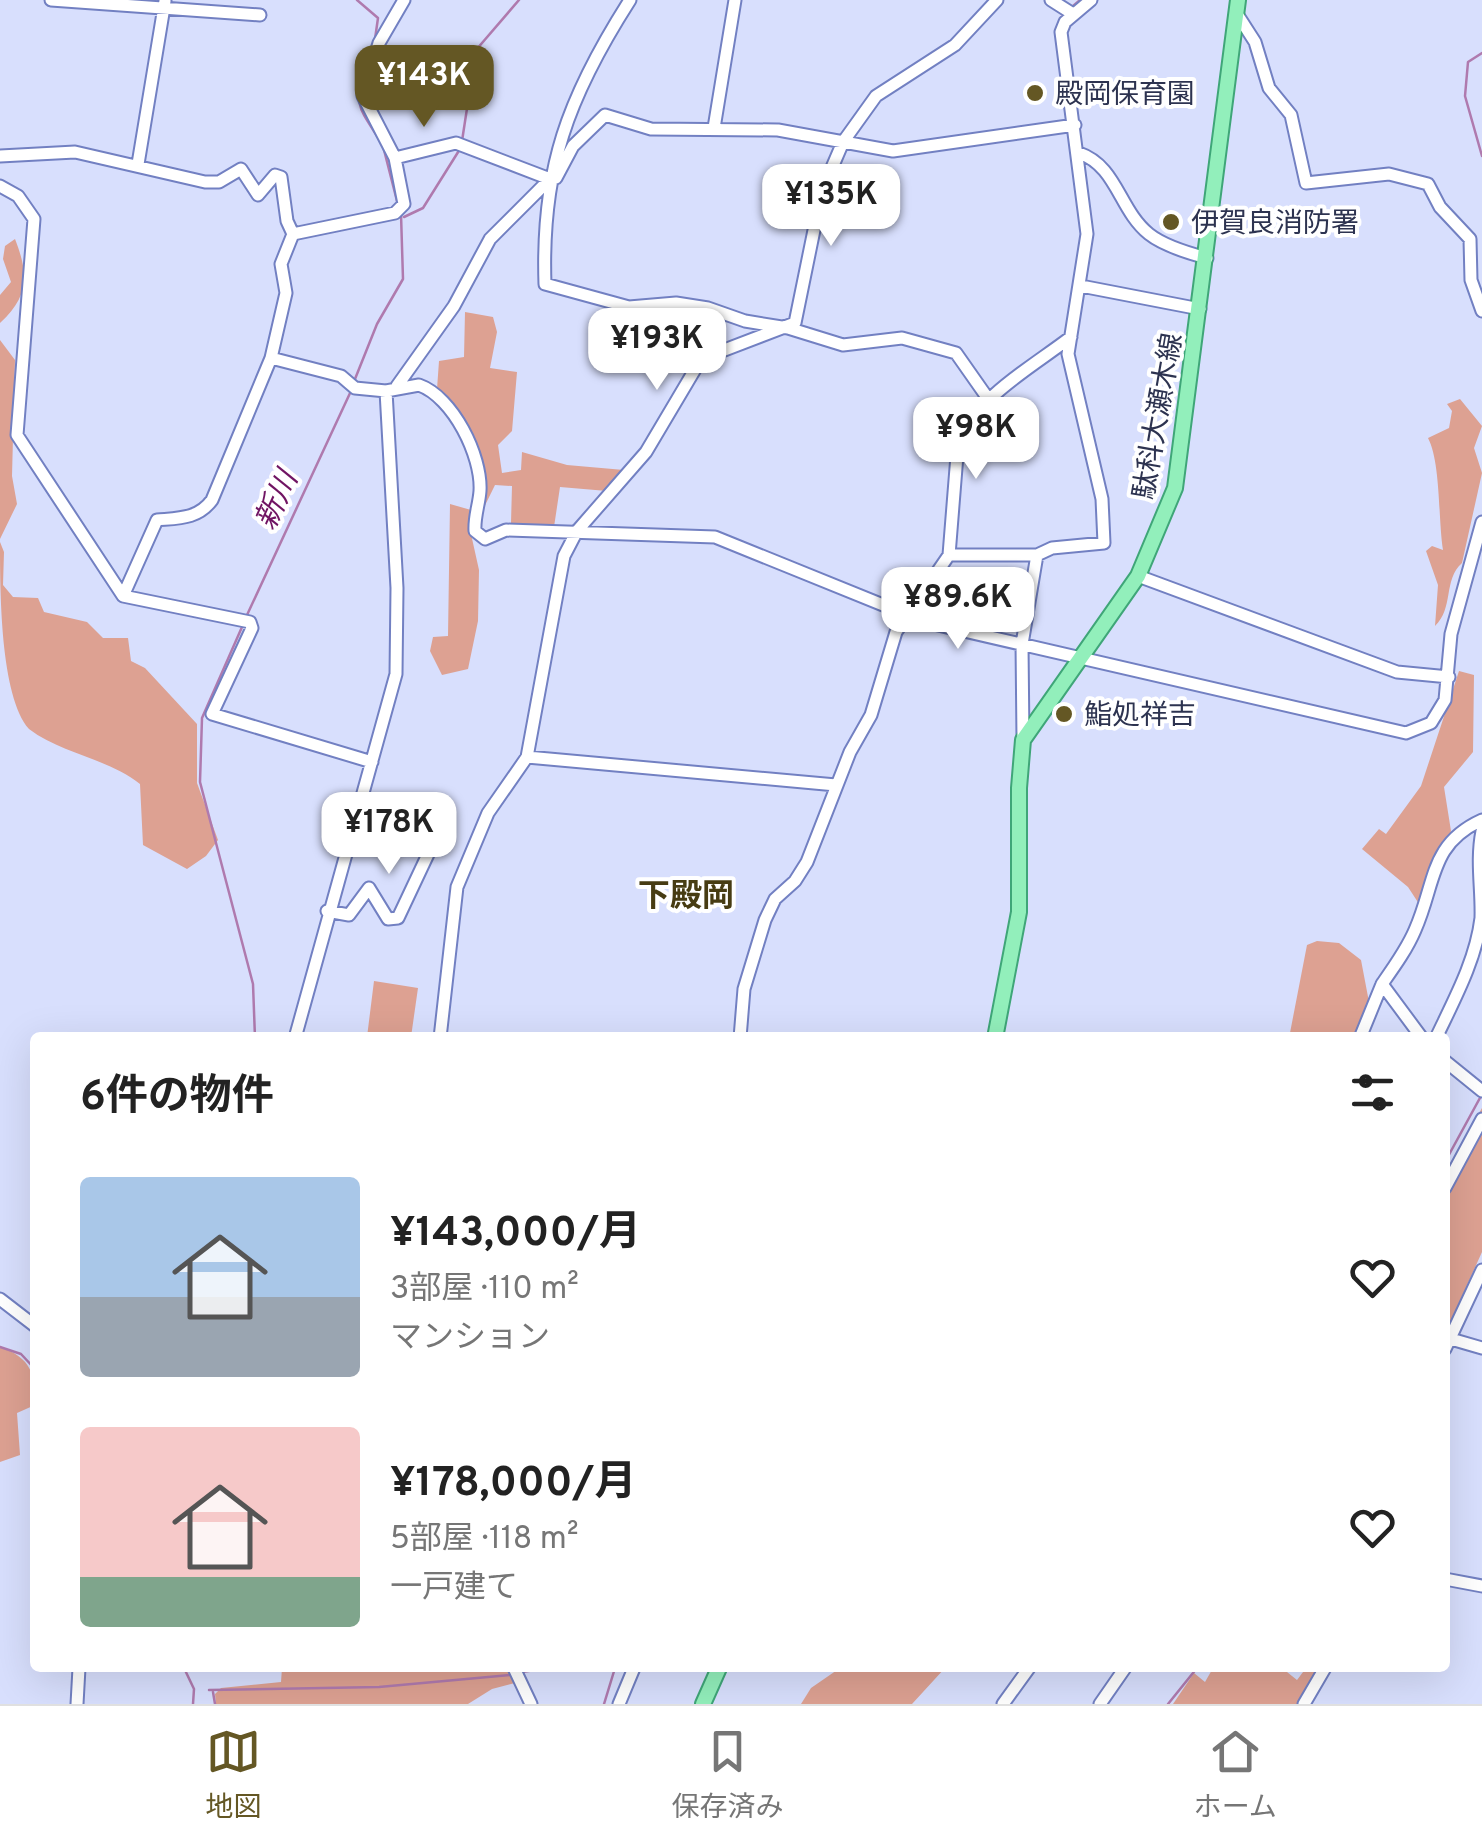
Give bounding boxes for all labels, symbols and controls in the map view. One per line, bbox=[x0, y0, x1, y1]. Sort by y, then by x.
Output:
pin: ¥143K bbox=[354, 45, 494, 130]
text: ¥143K bbox=[377, 57, 471, 97]
place label: 殿岡保育園 bbox=[1055, 78, 1195, 114]
marker: 殿岡保育園 bbox=[1024, 82, 1046, 104]
pin: ¥135K bbox=[761, 164, 901, 249]
text: ¥135K bbox=[784, 176, 878, 216]
place label: 伊賀良消防署 bbox=[1191, 207, 1359, 243]
marker: 伊賀良消防署 bbox=[1160, 211, 1182, 233]
pin: ¥193K bbox=[587, 308, 727, 393]
text: ¥193K bbox=[610, 320, 704, 360]
street label: 駄科大瀬木線 bbox=[1128, 331, 1192, 502]
pin: ¥98K bbox=[917, 397, 1035, 482]
text: ¥98K bbox=[935, 409, 1017, 449]
water label: 新川 bbox=[249, 463, 309, 536]
pin: ¥89.6K bbox=[877, 567, 1039, 652]
text: ¥89.6K bbox=[903, 579, 1013, 619]
place label: 鮨処祥吉 bbox=[1084, 699, 1196, 735]
marker: 鮨処祥吉 bbox=[1053, 703, 1075, 725]
pin: ¥178K bbox=[319, 792, 459, 877]
text: ¥178K bbox=[343, 804, 435, 844]
district label: 下殿岡 bbox=[638, 878, 734, 918]
icon: filters bbox=[1345, 1065, 1400, 1120]
text: 6件の物件 bbox=[80, 1072, 274, 1125]
text: ¥143,000/月 bbox=[390, 1208, 641, 1261]
icon: home bbox=[160, 1217, 280, 1337]
icon: heart bbox=[1345, 1250, 1400, 1305]
text: 3部屋 · 110 m² bbox=[390, 1270, 579, 1310]
text: マンション bbox=[390, 1319, 550, 1359]
text: ¥178,000/月 bbox=[390, 1458, 637, 1511]
icon: home bbox=[160, 1467, 280, 1587]
icon: heart bbox=[1345, 1500, 1400, 1555]
text: 5部屋 · 118 m² bbox=[390, 1520, 579, 1560]
text: 一戸建て bbox=[390, 1569, 518, 1609]
tab: 地図 bbox=[205, 1724, 261, 1827]
tab: 保存済み bbox=[671, 1724, 783, 1827]
tab: ホーム bbox=[1194, 1724, 1277, 1827]

